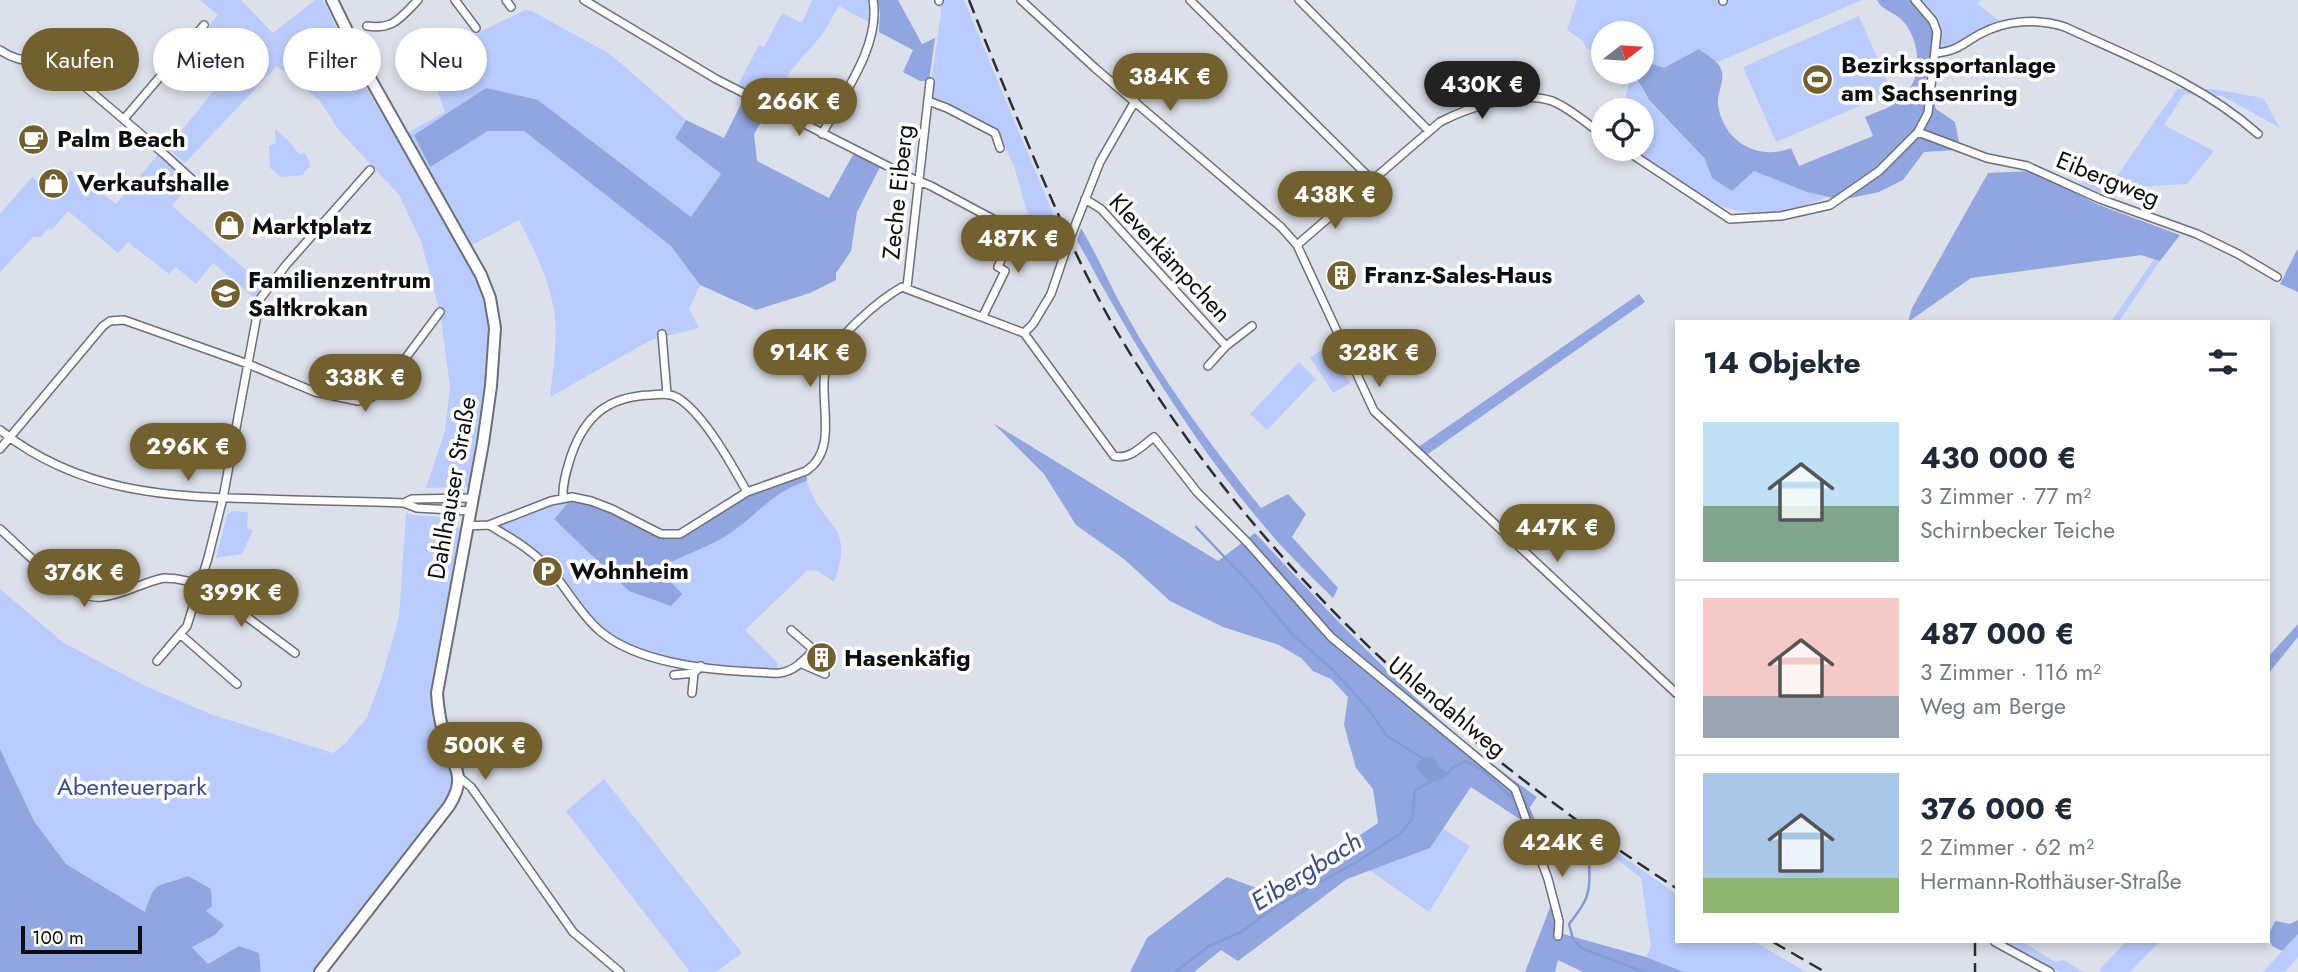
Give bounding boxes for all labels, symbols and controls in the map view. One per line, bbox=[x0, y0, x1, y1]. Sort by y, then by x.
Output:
north arrow bbox=[1591, 21, 1654, 84]
map controls bbox=[1591, 21, 1654, 161]
chip: Kaufen bbox=[21, 28, 139, 91]
chip: Mieten bbox=[153, 28, 269, 91]
chip: Filter bbox=[283, 28, 381, 91]
chip: Neu bbox=[395, 28, 487, 91]
place label: Bezirkssportanlage am Sachsenring bbox=[1841, 47, 2056, 110]
pin: 384K € bbox=[1113, 54, 1227, 113]
text: 384K € bbox=[1129, 59, 1211, 93]
pin: 430K € bbox=[1425, 61, 1539, 121]
sports icon: Bezirkssportanlage am Sachsenring bbox=[1801, 62, 1835, 96]
text: 430K € bbox=[1440, 67, 1524, 101]
pin: 266K € bbox=[742, 78, 856, 138]
text: 266K € bbox=[757, 84, 841, 118]
button: locate bbox=[1591, 98, 1654, 161]
place label: Palm Beach bbox=[57, 121, 186, 156]
cafe icon: Palm Beach bbox=[17, 122, 51, 156]
street label: Zeche Eiberg bbox=[873, 123, 922, 261]
street label: Eibergweg bbox=[2051, 142, 2165, 215]
place label: Verkaufshalle bbox=[76, 165, 229, 200]
shop icon: Verkaufshalle bbox=[37, 166, 71, 200]
pin: 438K € bbox=[1278, 172, 1392, 231]
text: 438K € bbox=[1294, 177, 1376, 211]
street label: Kleverkämpchen bbox=[1101, 185, 1240, 330]
place label: Marktplatz bbox=[252, 208, 373, 243]
shop icon: Marktplatz bbox=[212, 209, 246, 243]
pin: 487K € bbox=[961, 216, 1075, 275]
text: 487K € bbox=[977, 221, 1059, 255]
place label: Franz-Sales-Haus bbox=[1364, 257, 1552, 292]
building icon: Franz-Sales-Haus bbox=[1324, 258, 1358, 292]
place label: Familienzentrum Saltkrokan bbox=[248, 262, 431, 325]
school or university icon: Familienzentrum Saltkrokan bbox=[208, 277, 242, 311]
pin: 914K € bbox=[753, 330, 867, 389]
pin: 328K € bbox=[1322, 330, 1436, 389]
text: 914K € bbox=[769, 335, 851, 369]
text: 328K € bbox=[1338, 335, 1420, 369]
text: 14 Objekte bbox=[1703, 341, 1861, 384]
icon: filters bbox=[2204, 343, 2242, 381]
pin: 338K € bbox=[308, 354, 422, 414]
text: 338K € bbox=[324, 360, 406, 394]
street label: Dahlhauser Straße bbox=[418, 394, 485, 582]
pin: 296K € bbox=[131, 424, 245, 483]
text: 296K € bbox=[146, 429, 230, 463]
text: 430 000 € bbox=[1920, 436, 2077, 479]
icon: home bbox=[1759, 450, 1843, 534]
text: 3 Zimmer · 77 m² bbox=[1920, 479, 2091, 513]
pin: 447K € bbox=[1500, 504, 1614, 564]
text: 447K € bbox=[1515, 510, 1599, 544]
text: Schirnbecker Teiche bbox=[1920, 513, 2115, 547]
pin: 376K € bbox=[27, 550, 141, 609]
place label: Wohnheim bbox=[570, 553, 689, 588]
parking icon: Wohnheim bbox=[530, 554, 564, 588]
text: 376K € bbox=[43, 555, 125, 589]
pin: 399K € bbox=[184, 570, 298, 629]
text: 399K € bbox=[199, 575, 283, 609]
text: 487 000 € bbox=[1920, 612, 2075, 655]
icon: home bbox=[1759, 626, 1843, 710]
place label: Hasenkäfig bbox=[844, 640, 971, 675]
building icon: Hasenkäfig bbox=[804, 641, 838, 675]
street label: Uhlendahlweg bbox=[1381, 648, 1514, 765]
text: 3 Zimmer · 116 m² bbox=[1920, 655, 2101, 689]
text: Weg am Berge bbox=[1920, 689, 2066, 723]
pin: 500K € bbox=[428, 722, 542, 782]
text: 500K € bbox=[443, 728, 527, 762]
park label: Abenteuerpark bbox=[57, 769, 207, 804]
text: 376 000 € bbox=[1920, 787, 2074, 830]
icon: home bbox=[1759, 801, 1843, 885]
pin: 424K € bbox=[1505, 820, 1619, 879]
water label: Eibergbach bbox=[1243, 822, 1369, 920]
text: 424K € bbox=[1519, 825, 1605, 859]
text: 2 Zimmer · 62 m² bbox=[1920, 830, 2094, 864]
text: Hermann-Rotthäuser-Straße bbox=[1920, 864, 2182, 898]
scale bar bbox=[21, 923, 142, 955]
text: 100 m bbox=[32, 924, 84, 951]

